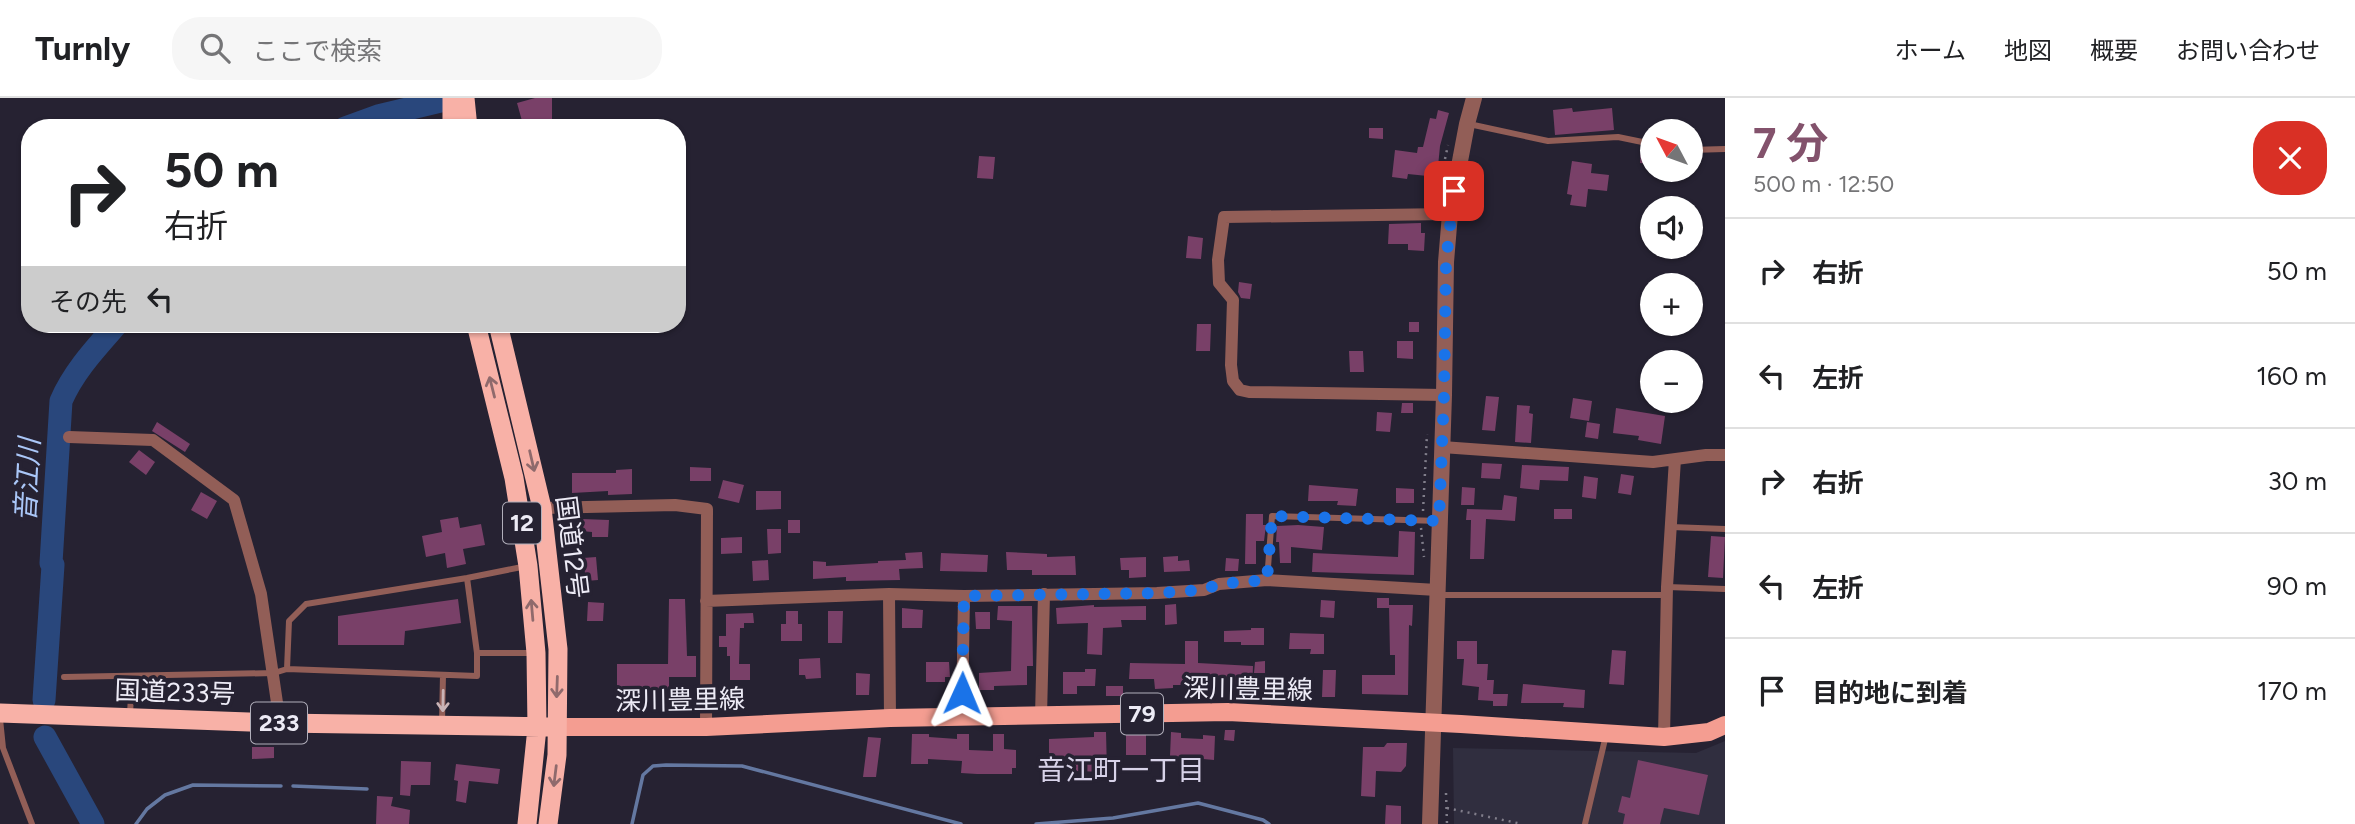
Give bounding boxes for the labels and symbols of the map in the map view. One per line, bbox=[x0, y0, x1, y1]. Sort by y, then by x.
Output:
north arrow bbox=[1640, 119, 1703, 182]
pin bbox=[1424, 161, 1484, 221]
one-way arrow bbox=[485, 376, 498, 399]
water label: 音江川 bbox=[8, 434, 46, 523]
one-way arrow bbox=[525, 449, 539, 472]
street label: 国道12号 bbox=[550, 494, 594, 600]
road number: 12 bbox=[503, 502, 541, 544]
one-way arrow bbox=[525, 600, 538, 622]
position arrow bbox=[925, 656, 999, 730]
street label: 深川豊里線 bbox=[1183, 672, 1313, 706]
street label: 国道233号 bbox=[114, 674, 236, 710]
one-way arrow bbox=[550, 675, 564, 698]
street label: 深川豊里線 bbox=[615, 683, 745, 717]
one-way arrow bbox=[436, 689, 449, 712]
road number: 79 bbox=[1121, 694, 1163, 734]
road number: 233 bbox=[251, 702, 307, 744]
district label: 音江町一丁目 bbox=[1037, 753, 1205, 787]
one-way arrow bbox=[548, 764, 561, 786]

